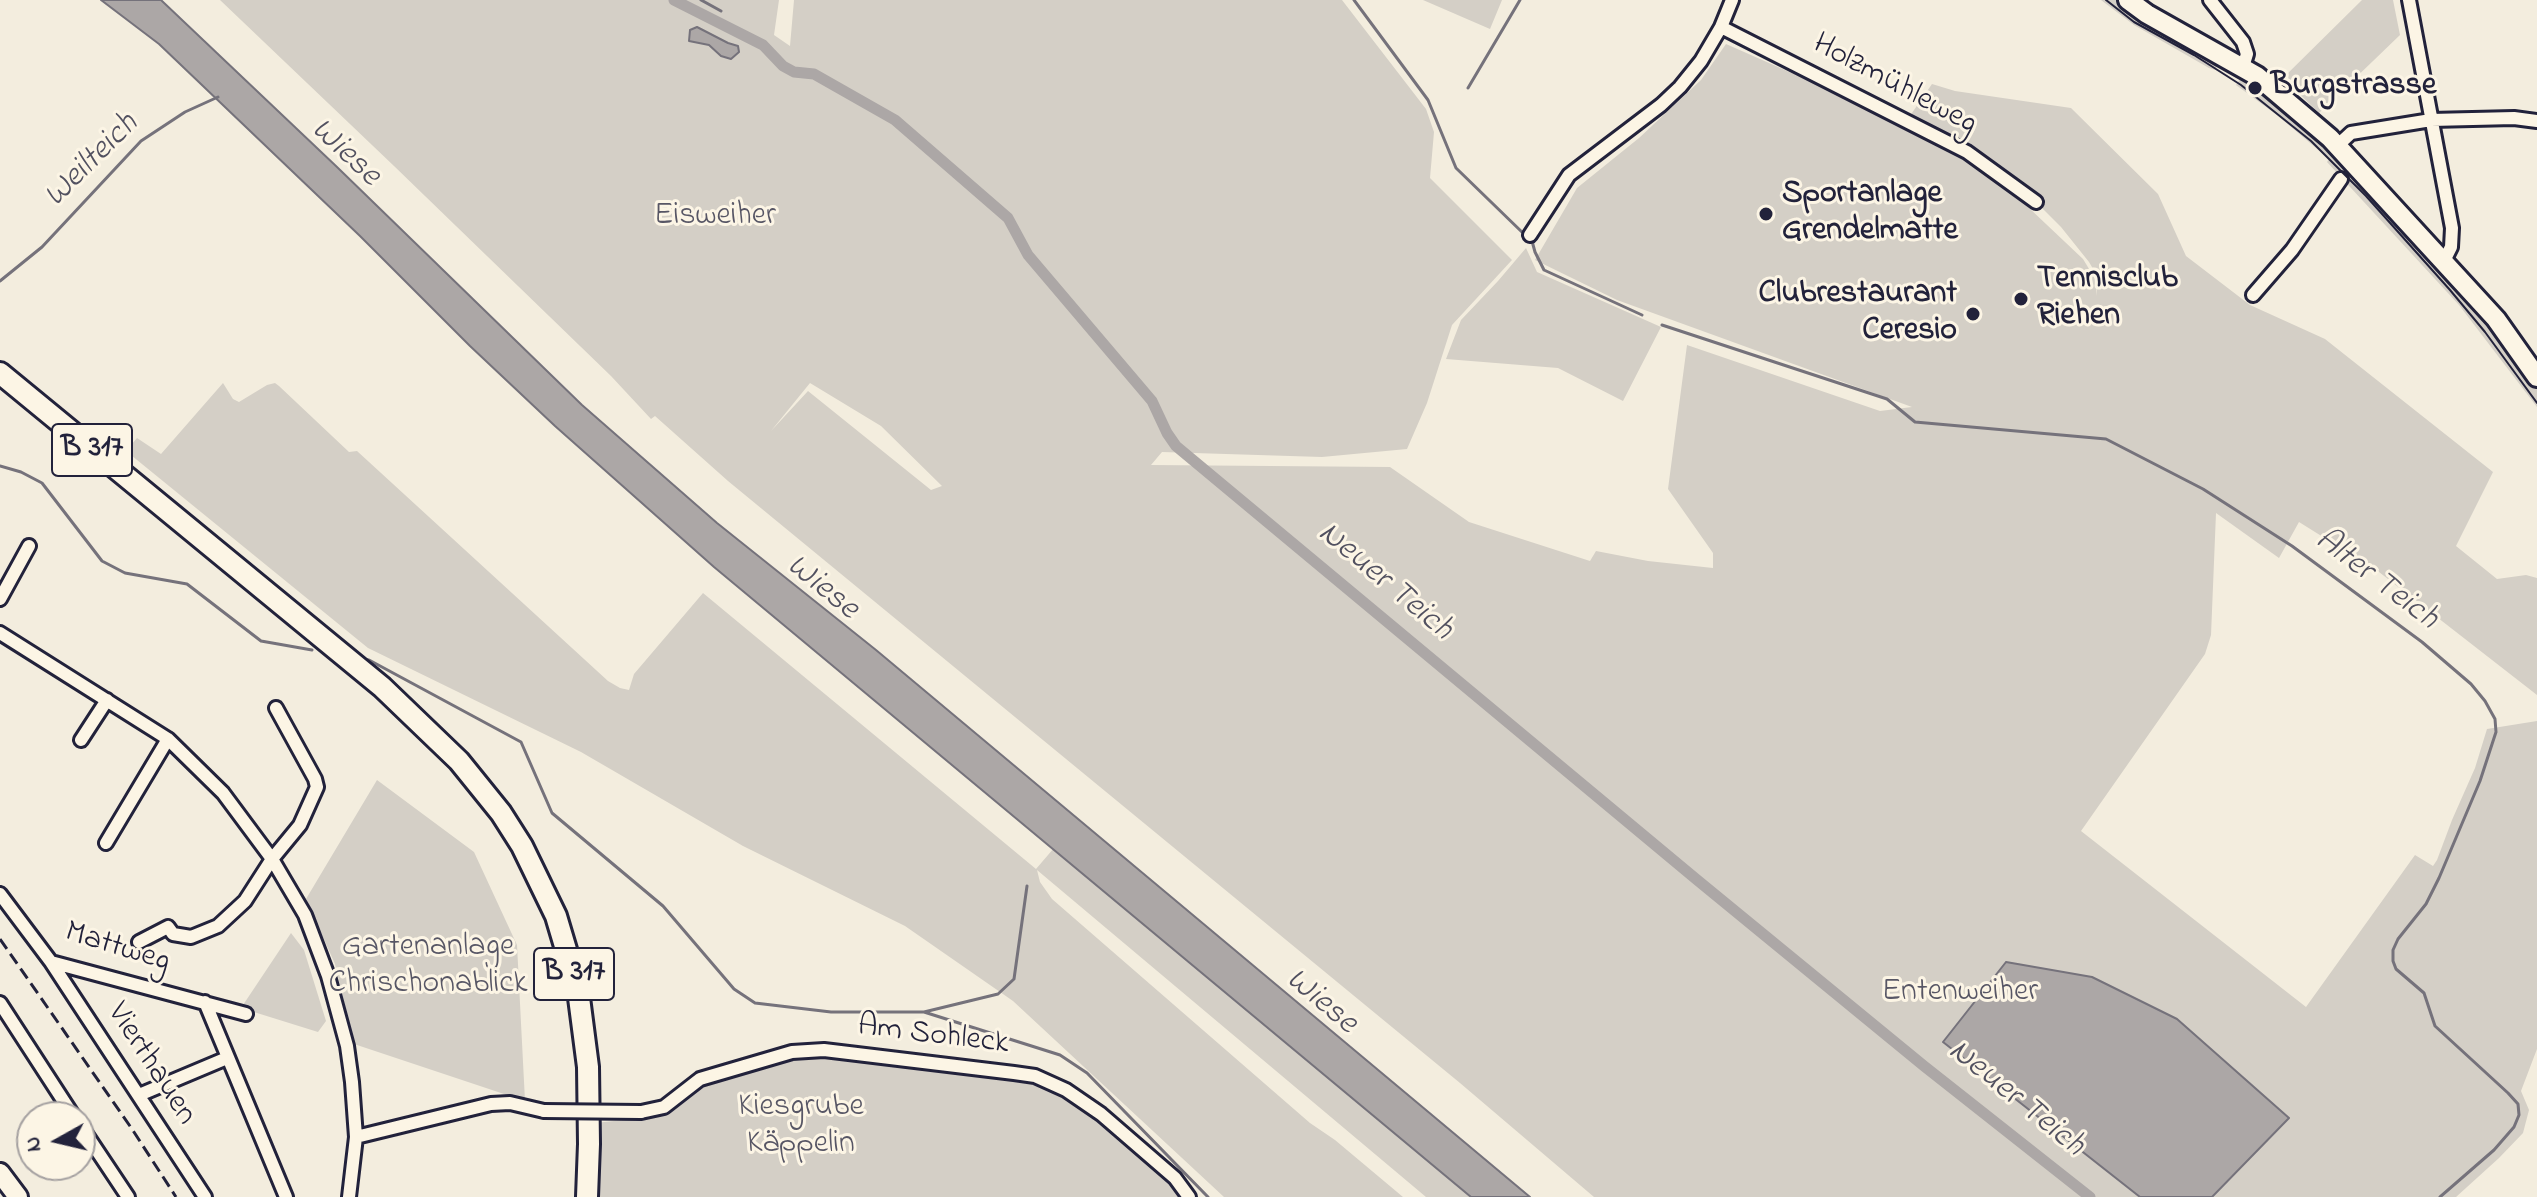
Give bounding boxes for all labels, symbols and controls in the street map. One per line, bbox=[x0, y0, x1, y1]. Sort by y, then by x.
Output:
street label: Holzmühleweg bbox=[1805, 27, 1983, 145]
place label: Burgstrasse bbox=[2271, 69, 2436, 107]
marker: Burgstrasse bbox=[2246, 79, 2264, 97]
water label: Weilteich bbox=[37, 106, 149, 218]
water label: Wiese bbox=[300, 111, 388, 197]
place label: Sportanlage Grendelmatte bbox=[1782, 177, 1958, 252]
park label: Eisweiher bbox=[654, 199, 776, 237]
marker: Sportanlage Grendelmatte bbox=[1757, 205, 1775, 223]
place label: Tennisclub Riehen bbox=[2037, 262, 2178, 337]
place label: Clubrestaurant Ceresio bbox=[1758, 277, 1957, 352]
marker: Tennisclub Riehen bbox=[2012, 290, 2030, 308]
marker: Clubrestaurant Ceresio bbox=[1964, 305, 1982, 323]
road number: B 317 bbox=[52, 424, 132, 476]
water label: Neuer Teich bbox=[1308, 515, 1460, 651]
water label: Alter Teich bbox=[2305, 521, 2445, 641]
water label: Wiese bbox=[776, 547, 866, 631]
street label: Mattweg bbox=[60, 915, 174, 983]
park label: Gartenanlage Chrischonablick bbox=[328, 930, 528, 1005]
road number: B 317 bbox=[534, 948, 614, 1000]
water label: Wiese bbox=[1276, 961, 1364, 1045]
park label: Entenweiher bbox=[1882, 975, 2038, 1013]
street label: Vierthauen bbox=[96, 997, 204, 1133]
street label: Am Sohleck bbox=[855, 1009, 1011, 1065]
water label: Neuer Teich bbox=[1938, 1033, 2092, 1167]
park label: Kiesgrube Käppelin bbox=[738, 1090, 864, 1165]
north arrow bbox=[16, 1101, 96, 1181]
text: N bbox=[17, 1134, 51, 1154]

